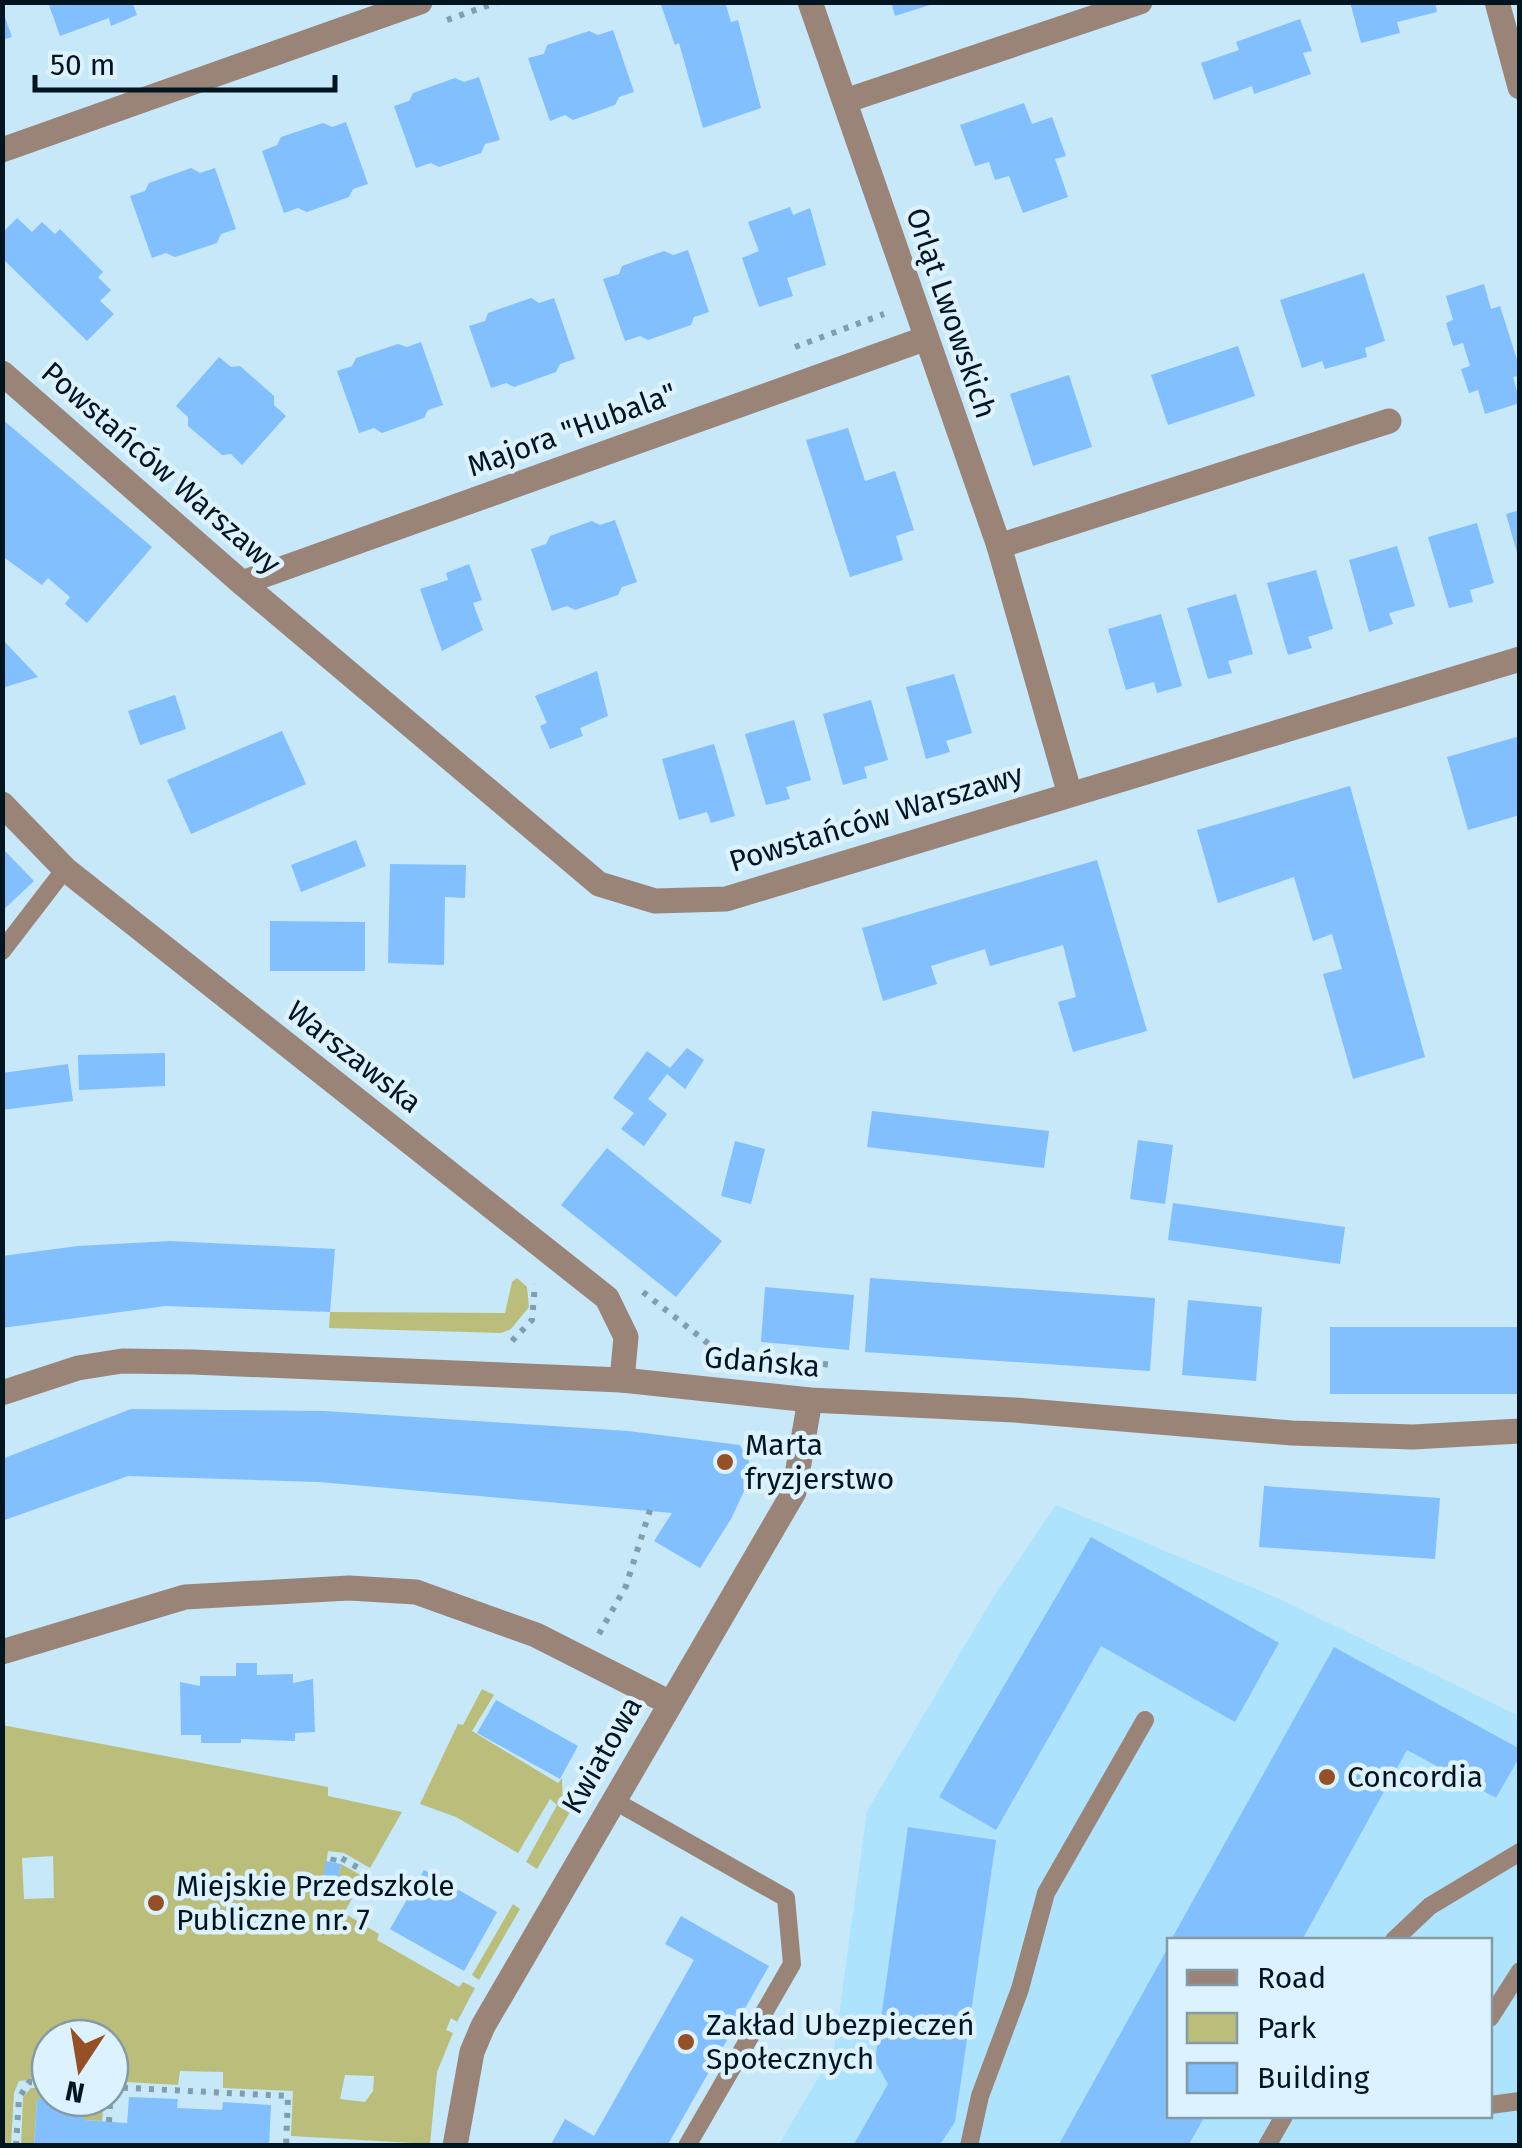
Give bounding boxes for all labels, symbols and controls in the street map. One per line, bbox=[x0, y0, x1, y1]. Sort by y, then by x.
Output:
scale bar bbox=[35, 30, 335, 92]
text: 50 m bbox=[50, 47, 115, 83]
street label: Orląt Lwowskich bbox=[898, 203, 1004, 423]
street label: Powstańców Warszawy bbox=[34, 354, 288, 582]
street label: Majora "Hubala" bbox=[462, 375, 682, 485]
street label: Powstańców Warszawy bbox=[725, 756, 1027, 880]
street label: Warszawska bbox=[280, 993, 428, 1121]
street label: Gdańska bbox=[703, 1339, 821, 1385]
place label: Marta fryzjerstwo bbox=[745, 1427, 894, 1497]
marker: Marta fryzjerstwo bbox=[714, 1451, 736, 1473]
street label: Kwiatowa bbox=[554, 1690, 650, 1820]
place label: Concordia bbox=[1347, 1759, 1483, 1795]
marker: Concordia bbox=[1316, 1766, 1338, 1788]
place label: Miejskie Przedszkole Publiczne nr. 7 bbox=[176, 1868, 455, 1938]
marker: Miejskie Przedszkole Publiczne nr. 7 bbox=[145, 1892, 167, 1914]
legend bbox=[1167, 1938, 1492, 2118]
text: Road bbox=[1257, 1960, 1326, 1996]
place label: Zakład Ubezpieczeń Społecznych bbox=[706, 2007, 975, 2077]
text: Park bbox=[1257, 2010, 1317, 2046]
north arrow bbox=[30, 2018, 130, 2118]
marker: Zakład Ubezpieczeń Społecznych bbox=[675, 2031, 697, 2053]
text: Building bbox=[1257, 2060, 1370, 2096]
text: N bbox=[62, 2074, 87, 2110]

